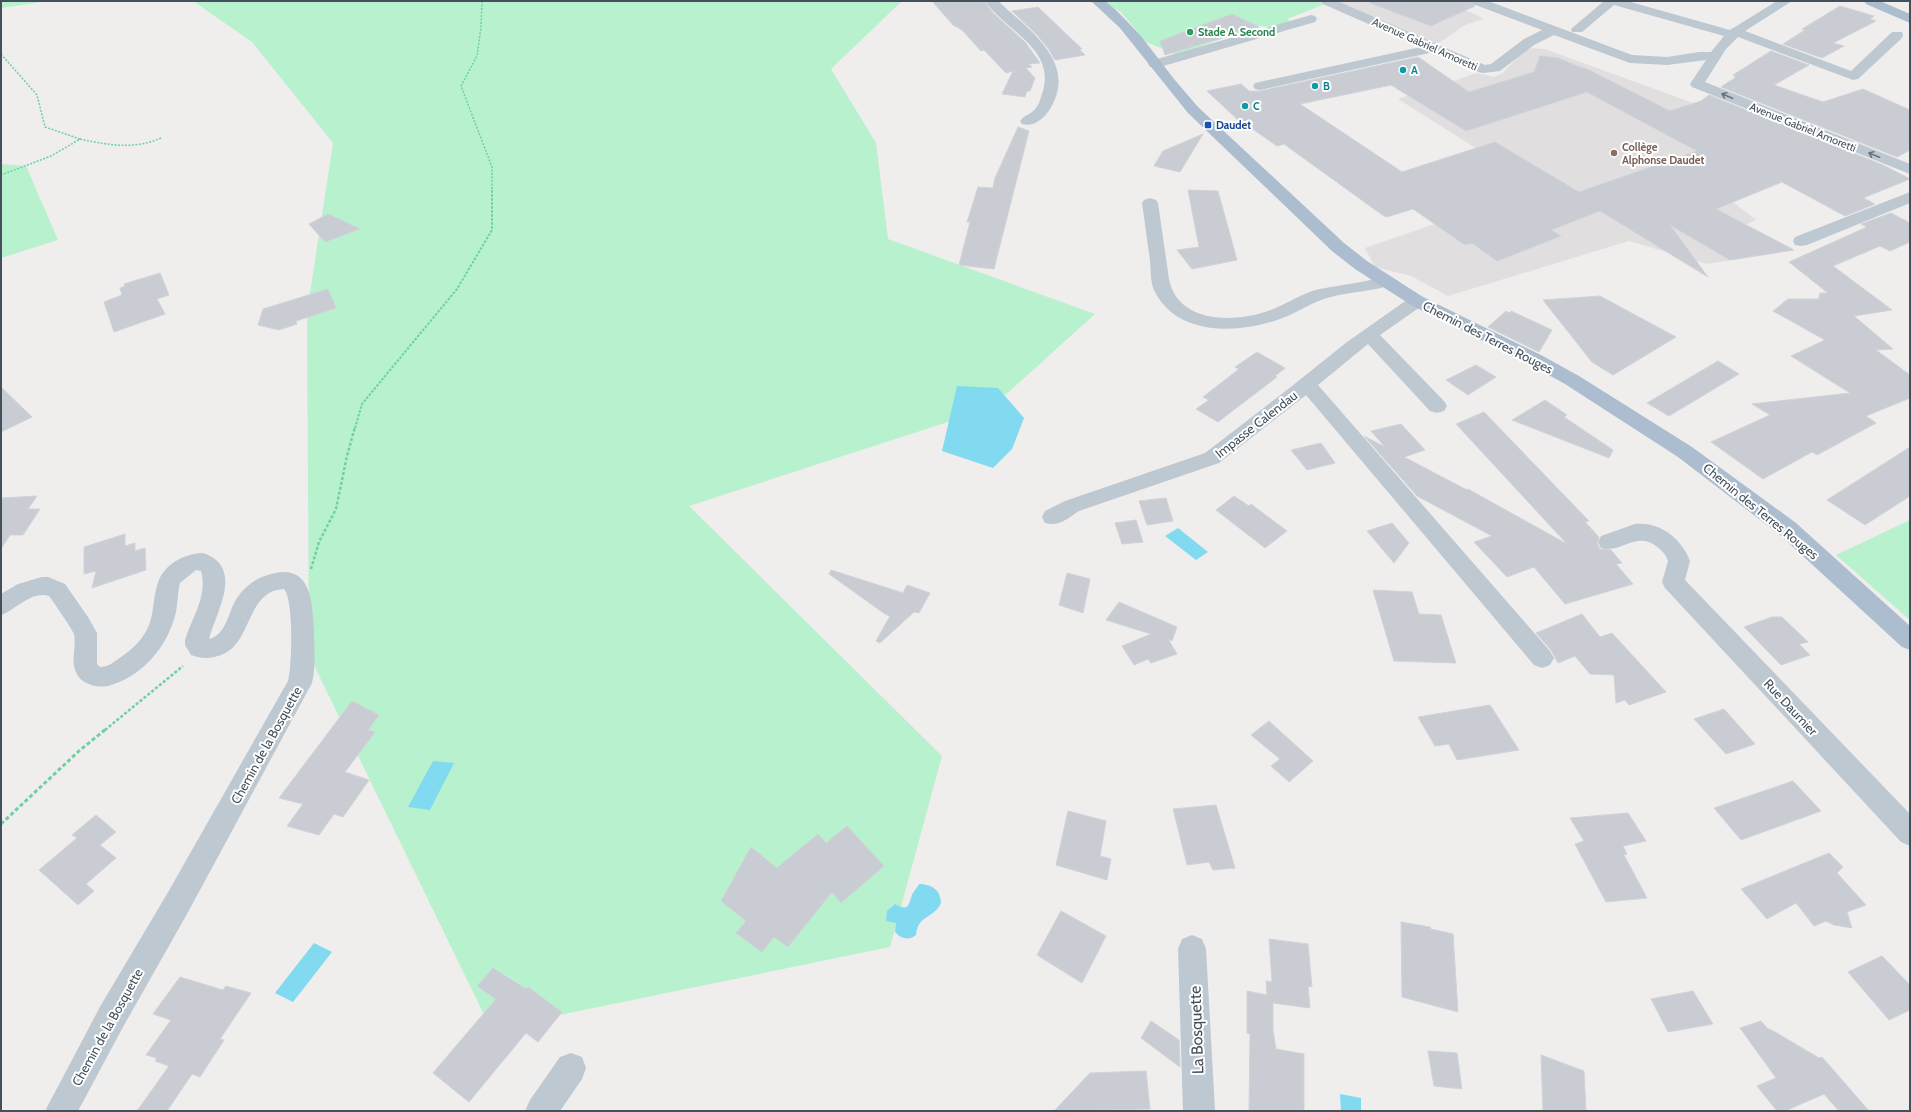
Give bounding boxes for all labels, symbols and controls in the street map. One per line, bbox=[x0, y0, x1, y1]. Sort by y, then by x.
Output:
street label: Avenue Gabriel Amoretti bbox=[1370, 15, 1480, 73]
place label: Stade A. Second bbox=[1198, 25, 1275, 39]
marker: Stade A. Second bbox=[1185, 27, 1195, 37]
place label: A bbox=[1411, 63, 1418, 77]
marker: A bbox=[1398, 65, 1408, 75]
place label: B bbox=[1323, 79, 1330, 93]
marker: B bbox=[1310, 81, 1320, 91]
one-way arrow bbox=[1722, 92, 1734, 100]
place label: C bbox=[1253, 99, 1260, 113]
street label: Avenue Gabriel Amoretti bbox=[1748, 99, 1858, 155]
marker: C bbox=[1240, 101, 1250, 111]
place label: Daudet bbox=[1216, 118, 1251, 132]
marker: Daudet bbox=[1203, 120, 1213, 130]
place label: Collège Alphonse Daudet bbox=[1622, 140, 1704, 167]
marker: Collège Alphonse Daudet bbox=[1609, 148, 1619, 158]
one-way arrow bbox=[1868, 151, 1880, 158]
street label: Chemin des Terres Rouges bbox=[1420, 297, 1556, 377]
street label: Impasse Calendau bbox=[1212, 387, 1300, 461]
street label: Chemin des Terres Rouges bbox=[1700, 460, 1822, 563]
street label: Rue Daumier bbox=[1761, 675, 1822, 739]
street label: Chemin de la Bosquette bbox=[227, 683, 305, 806]
street label: Chemin de la Bosquette bbox=[68, 965, 146, 1088]
street label: La Bosquette bbox=[1185, 985, 1208, 1075]

